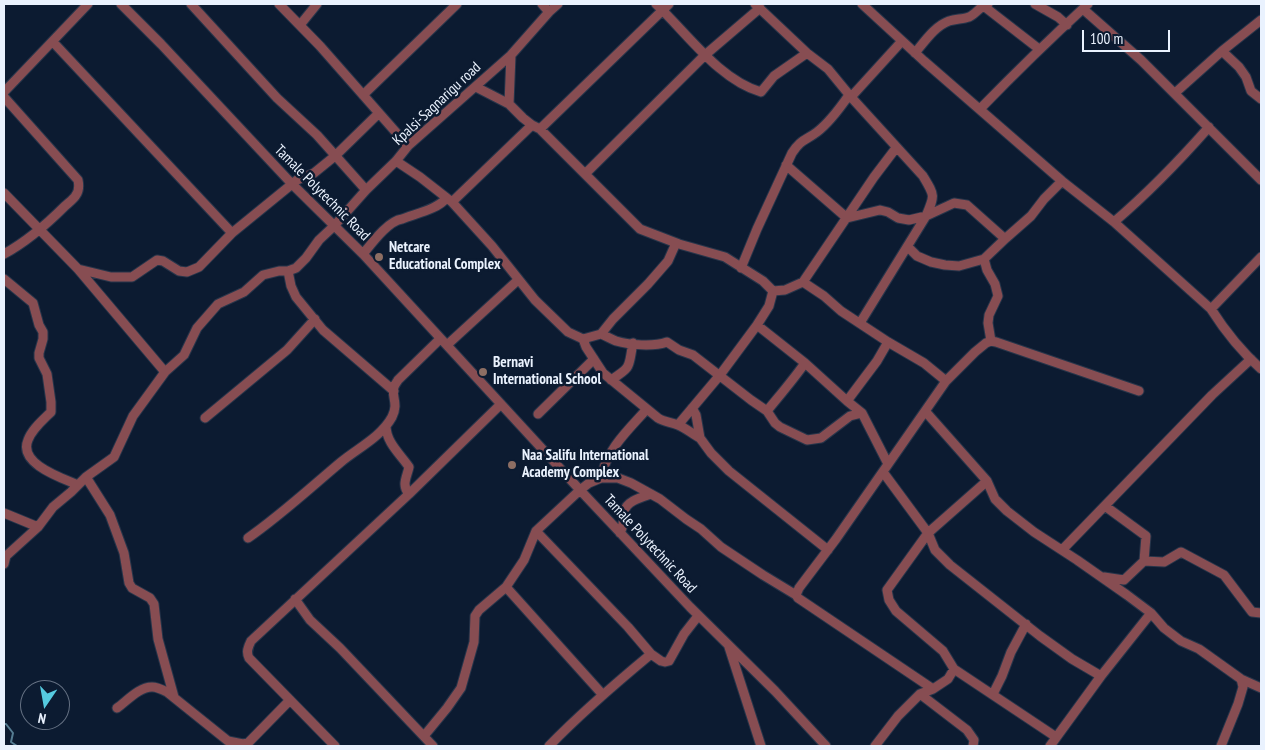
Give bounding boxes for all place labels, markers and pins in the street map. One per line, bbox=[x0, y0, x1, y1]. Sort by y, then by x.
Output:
place label: Netcare Educational Complex bbox=[389, 239, 500, 274]
marker: Netcare Educational Complex bbox=[373, 251, 385, 263]
place label: Bernavi International School bbox=[493, 354, 601, 389]
marker: Bernavi International School bbox=[477, 366, 489, 378]
place label: Naa Salifu International Academy Complex bbox=[522, 447, 649, 482]
marker: Naa Salifu International Academy Complex bbox=[506, 459, 518, 471]

